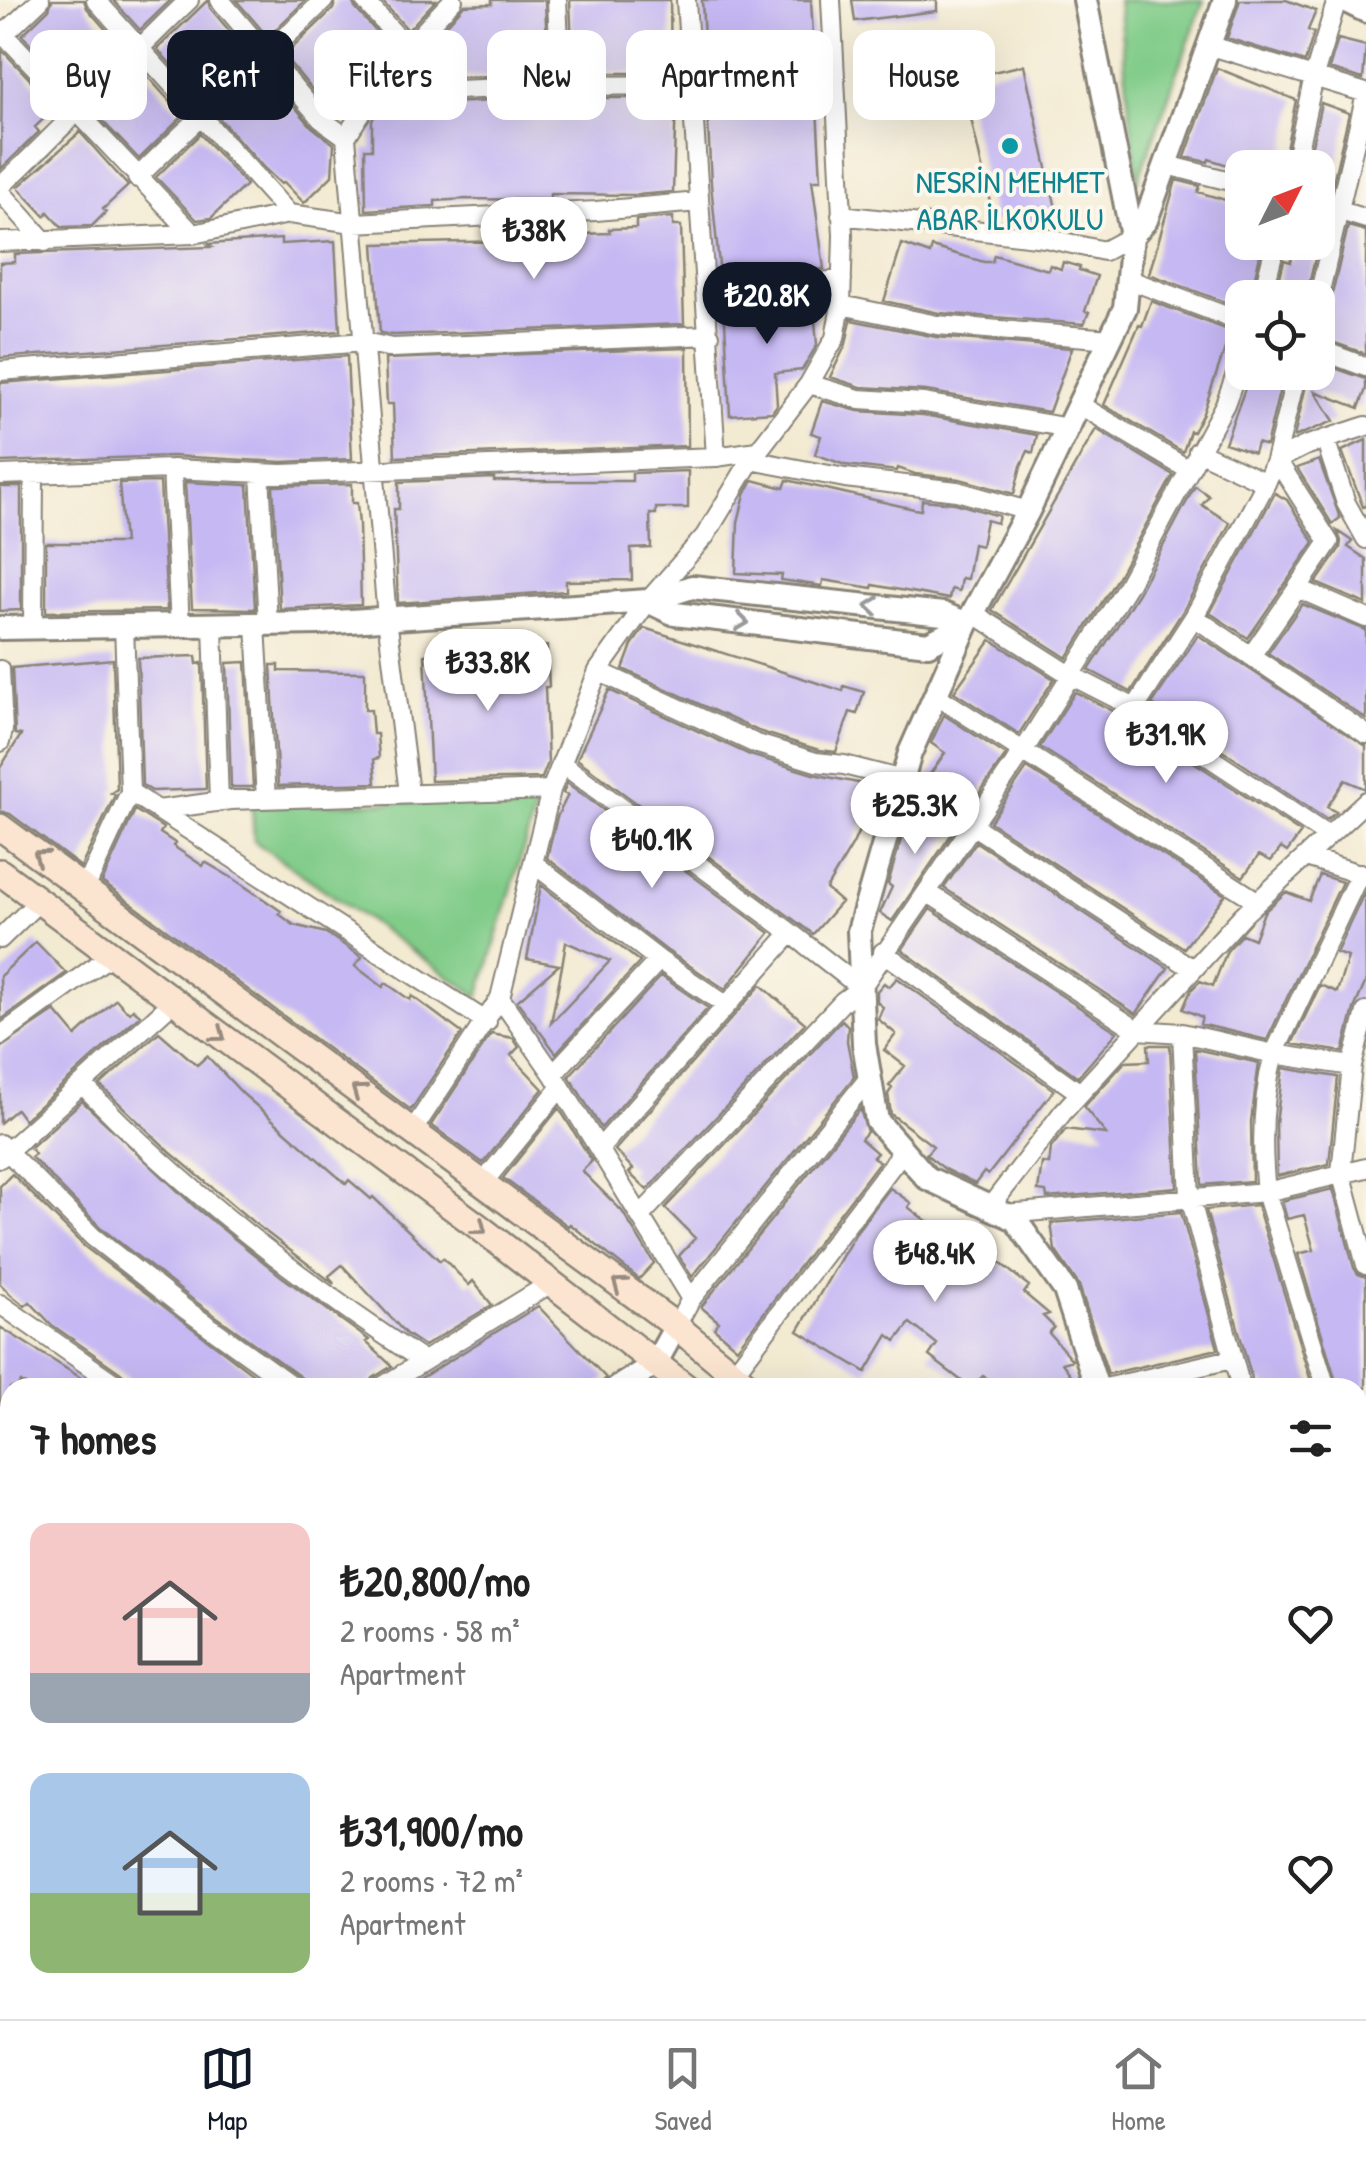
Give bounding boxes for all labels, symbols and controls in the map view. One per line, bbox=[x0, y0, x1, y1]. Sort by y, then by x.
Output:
chip: Buy bbox=[30, 30, 147, 120]
chip: Rent bbox=[167, 30, 294, 120]
chip: Filters bbox=[314, 30, 467, 120]
chip: New bbox=[487, 30, 606, 120]
chip: Apartment bbox=[626, 30, 833, 120]
chip: House bbox=[853, 30, 995, 120]
marker: NESRİN MEHMET ABAR İLKOKULU bbox=[999, 135, 1021, 157]
north arrow bbox=[1225, 150, 1335, 260]
map controls bbox=[1225, 150, 1335, 390]
place label: NESRİN MEHMET ABAR İLKOKULU bbox=[916, 160, 1105, 240]
pin: ₺38K bbox=[475, 197, 593, 282]
text: ₺38K bbox=[502, 208, 566, 251]
pin: ₺20.8K bbox=[686, 262, 848, 347]
text: ₺20.8K bbox=[724, 273, 810, 316]
button: locate bbox=[1225, 280, 1335, 390]
one-way arrow bbox=[863, 596, 879, 617]
one-way arrow bbox=[734, 611, 750, 632]
pin: ₺33.8K bbox=[407, 629, 569, 714]
text: ₺33.8K bbox=[446, 640, 530, 683]
pin: ₺31.9K bbox=[1085, 701, 1247, 786]
text: ₺31.9K bbox=[1126, 712, 1206, 755]
pin: ₺25.3K bbox=[834, 772, 996, 857]
text: ₺25.3K bbox=[873, 783, 957, 826]
pin: ₺40.1K bbox=[571, 806, 733, 891]
text: ₺40.1K bbox=[612, 817, 692, 860]
one-way arrow bbox=[33, 851, 51, 868]
one-way arrow bbox=[208, 1023, 226, 1040]
one-way arrow bbox=[351, 1085, 369, 1103]
one-way arrow bbox=[469, 1217, 487, 1234]
pin: ₺48.4K bbox=[854, 1220, 1016, 1305]
text: ₺48.4K bbox=[895, 1231, 975, 1274]
one-way arrow bbox=[612, 1278, 630, 1296]
text: 7 homes bbox=[30, 1410, 156, 1467]
icon: filters bbox=[1283, 1411, 1338, 1466]
text: ₺20,800/mo bbox=[340, 1552, 530, 1609]
icon: home bbox=[110, 1563, 230, 1683]
icon: heart bbox=[1283, 1596, 1338, 1651]
text: 2 rooms · 58 m² bbox=[340, 1609, 520, 1652]
text: Apartment bbox=[340, 1652, 465, 1695]
text: ₺31,900/mo bbox=[340, 1802, 523, 1859]
icon: home bbox=[110, 1813, 230, 1933]
icon: heart bbox=[1283, 1846, 1338, 1901]
text: 2 rooms · 72 m² bbox=[340, 1859, 523, 1902]
text: Apartment bbox=[340, 1902, 465, 1945]
tab: Map bbox=[200, 2041, 255, 2139]
tab: Saved bbox=[654, 2041, 712, 2139]
tab: Home bbox=[1111, 2041, 1166, 2139]

